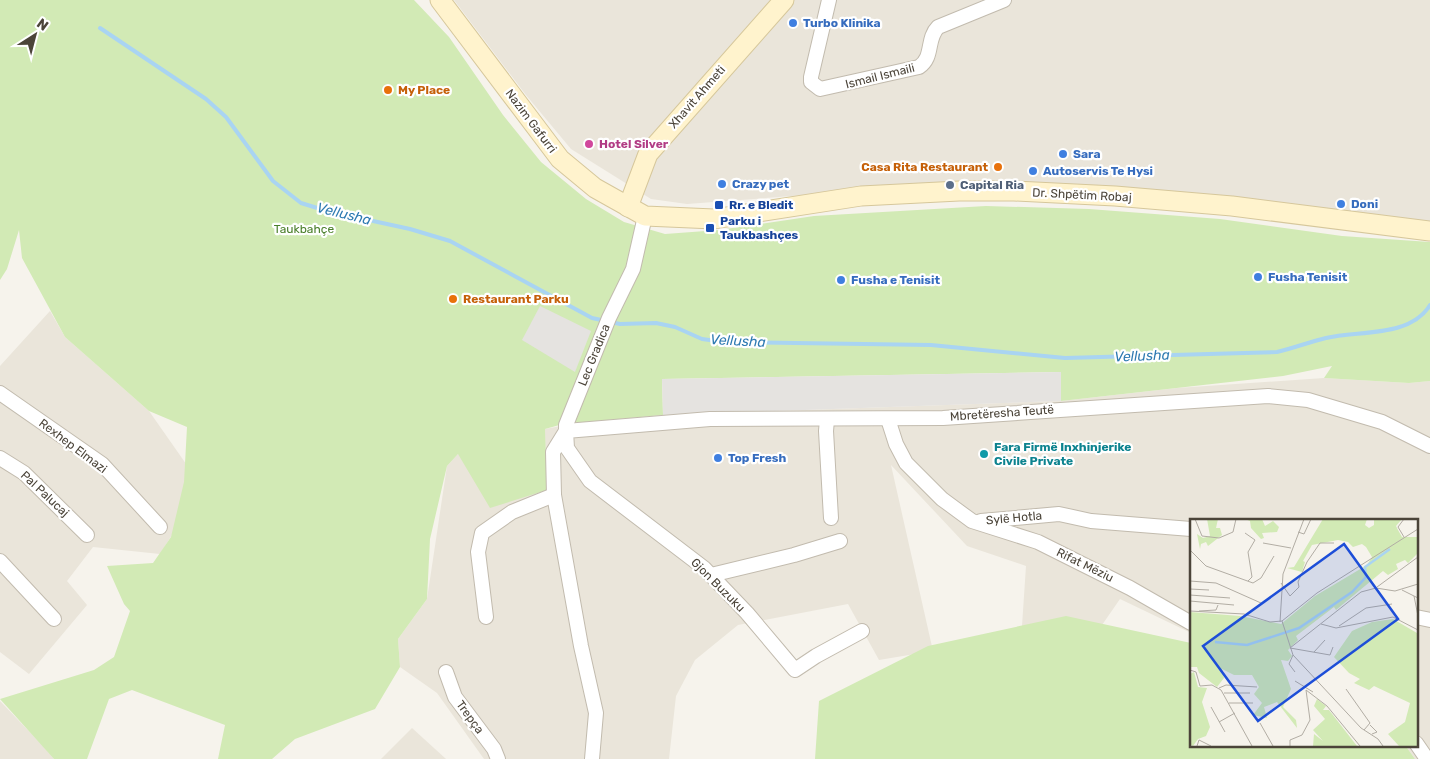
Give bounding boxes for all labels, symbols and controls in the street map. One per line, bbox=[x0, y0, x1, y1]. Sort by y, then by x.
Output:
north arrow bbox=[10, 10, 60, 60]
text: N bbox=[33, 15, 51, 35]
place label: Turbo Klinika bbox=[803, 16, 881, 30]
marker: Turbo Klinika bbox=[787, 17, 799, 29]
street label: Ismail Ismaili bbox=[844, 61, 916, 91]
street label: Xhavit Ahmeti bbox=[666, 63, 728, 131]
place label: My Place bbox=[398, 83, 450, 97]
marker: My Place bbox=[382, 84, 394, 96]
street label: Nazim Gafurri bbox=[502, 86, 560, 156]
place label: Hotel Silver bbox=[599, 137, 669, 151]
marker: Hotel Silver bbox=[583, 138, 595, 150]
place label: Sara bbox=[1073, 147, 1100, 161]
marker: Sara bbox=[1057, 148, 1069, 160]
place label: Casa Rita Restaurant bbox=[861, 160, 988, 174]
marker: Casa Rita Restaurant bbox=[992, 161, 1004, 173]
place label: Autoservis Te Hysi bbox=[1043, 164, 1153, 178]
marker: Autoservis Te Hysi bbox=[1027, 165, 1039, 177]
place label: Crazy pet bbox=[732, 177, 790, 191]
marker: Crazy pet bbox=[716, 178, 728, 190]
place label: Capital Ria bbox=[960, 178, 1024, 192]
marker: Capital Ria bbox=[944, 179, 956, 191]
street label: Dr. Shpëtim Robaj bbox=[1032, 185, 1132, 205]
place label: Doni bbox=[1351, 197, 1378, 211]
place label: Rr. e Bledit bbox=[729, 198, 794, 212]
marker: Doni bbox=[1335, 198, 1347, 210]
water label: Vellusha bbox=[315, 199, 373, 229]
marker: Rr. e Bledit bbox=[713, 199, 725, 211]
place label: Parku i Taukbashçes bbox=[720, 214, 799, 242]
park label: Taukbahçe bbox=[274, 222, 334, 236]
marker: Parku i Taukbashçes bbox=[704, 222, 716, 234]
place label: Fusha Tenisit bbox=[1268, 270, 1348, 284]
marker: Fusha Tenisit bbox=[1252, 271, 1264, 283]
place label: Fusha e Tenisit bbox=[851, 273, 940, 287]
marker: Fusha e Tenisit bbox=[835, 274, 847, 286]
place label: Restaurant Parku bbox=[463, 292, 569, 306]
marker: Restaurant Parku bbox=[447, 293, 459, 305]
street label: Lec Gradica bbox=[575, 322, 613, 388]
water label: Vellusha bbox=[710, 331, 766, 351]
water label: Vellusha bbox=[1114, 347, 1170, 365]
street label: Mbretëresha Teutë bbox=[950, 402, 1055, 424]
street label: Rexhep Elmazi bbox=[36, 416, 110, 476]
place label: Fara Firmë Inxhinjerike Civile Private bbox=[994, 440, 1131, 468]
marker: Fara Firmë Inxhinjerike Civile Private bbox=[978, 448, 990, 460]
place label: Top Fresh bbox=[728, 451, 786, 465]
marker: Top Fresh bbox=[712, 452, 724, 464]
street label: Pal Palucaj bbox=[18, 468, 72, 520]
street label: Sylë Hotla bbox=[985, 509, 1043, 527]
inset map bbox=[1190, 519, 1418, 746]
street label: Rifat Mëziu bbox=[1054, 545, 1116, 585]
street label: Gjon Buzuku bbox=[688, 555, 748, 615]
street label: Trepça bbox=[453, 698, 487, 736]

